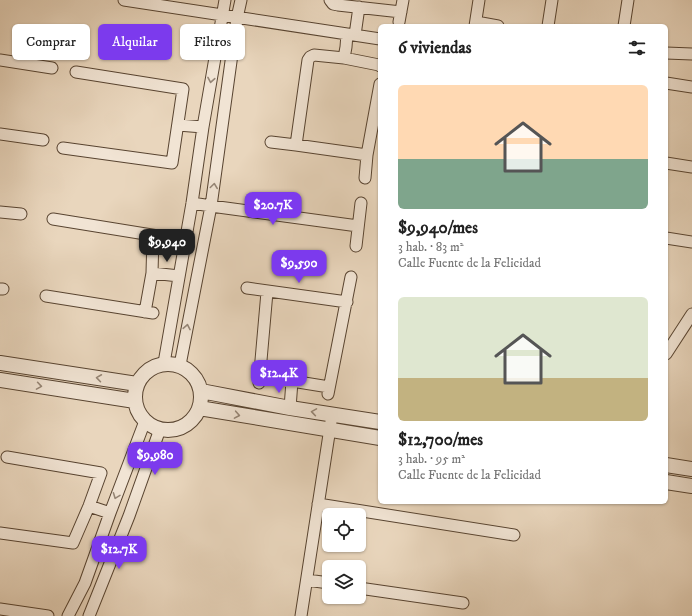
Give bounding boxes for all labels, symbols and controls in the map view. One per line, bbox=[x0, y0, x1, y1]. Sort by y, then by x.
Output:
chip: Comprar bbox=[12, 24, 90, 60]
chip: Alquilar bbox=[98, 24, 172, 60]
chip: Filtros bbox=[180, 24, 245, 60]
text: 6 viviendas bbox=[398, 37, 472, 59]
icon: filters bbox=[626, 37, 648, 59]
one-way arrow bbox=[207, 77, 216, 83]
icon: home bbox=[487, 111, 559, 183]
one-way arrow bbox=[209, 182, 218, 189]
pin: $20.7K bbox=[240, 192, 306, 226]
text: $20.7K bbox=[254, 197, 292, 213]
text: $9,940/mes bbox=[398, 217, 478, 239]
pin: $9,940 bbox=[134, 229, 200, 263]
text: $9,940 bbox=[148, 234, 186, 250]
text: 3 hab. · 83 m² bbox=[398, 239, 464, 255]
pin: $9,590 bbox=[266, 250, 332, 284]
text: $9,590 bbox=[281, 255, 317, 271]
text: Calle Fuente de la Felicidad bbox=[398, 255, 541, 271]
icon: home bbox=[487, 323, 559, 395]
one-way arrow bbox=[183, 324, 191, 330]
pin: $12.4K bbox=[246, 360, 312, 394]
text: $12.4K bbox=[260, 365, 298, 381]
one-way arrow bbox=[96, 374, 102, 383]
one-way arrow bbox=[35, 381, 42, 390]
one-way arrow bbox=[311, 408, 317, 417]
one-way arrow bbox=[234, 410, 240, 419]
text: $12,700/mes bbox=[398, 429, 483, 451]
pin: $9,980 bbox=[122, 442, 188, 476]
text: $9,980 bbox=[136, 447, 174, 463]
text: 3 hab. · 95 m² bbox=[398, 451, 465, 467]
text: Calle Fuente de la Felicidad bbox=[398, 467, 541, 483]
one-way arrow bbox=[113, 493, 121, 500]
map controls bbox=[322, 508, 366, 604]
button: locate bbox=[322, 508, 366, 552]
pin: $12.7K bbox=[86, 536, 152, 570]
text: $12.7K bbox=[101, 541, 137, 557]
button: layers bbox=[322, 560, 366, 604]

